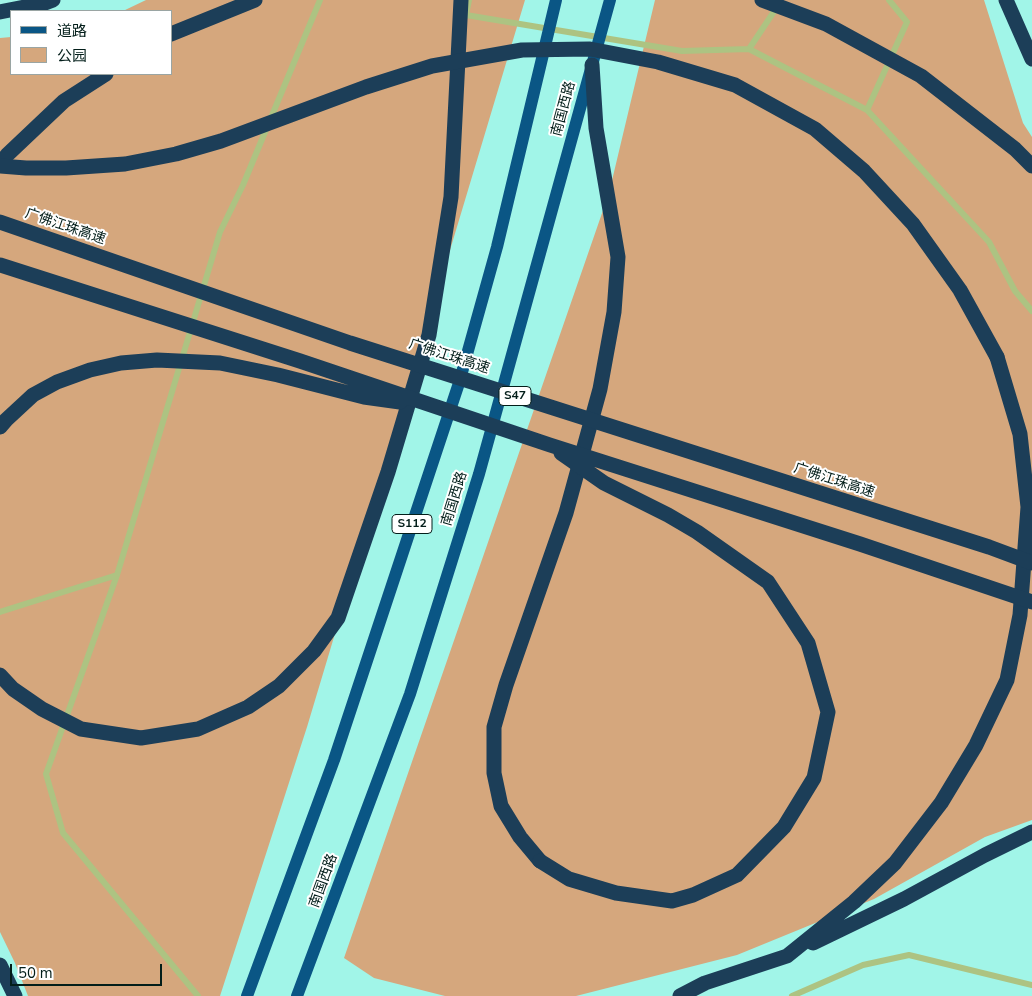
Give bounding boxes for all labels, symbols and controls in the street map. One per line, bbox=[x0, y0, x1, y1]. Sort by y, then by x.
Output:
legend bbox=[10, 10, 172, 75]
text: 道路 bbox=[57, 21, 87, 41]
text: 公园 bbox=[57, 46, 87, 66]
street label: 南国西路 bbox=[549, 80, 579, 138]
street label: 广佛江珠高速 bbox=[23, 205, 107, 249]
street label: 广佛江珠高速 bbox=[406, 336, 492, 378]
road number: S47 bbox=[499, 386, 531, 406]
street label: 广佛江珠高速 bbox=[791, 460, 877, 502]
street label: 南国西路 bbox=[439, 470, 471, 528]
road number: S112 bbox=[392, 514, 432, 534]
street label: 南国西路 bbox=[307, 852, 341, 910]
scale bar bbox=[12, 954, 165, 986]
text: 50 m bbox=[18, 963, 53, 983]

